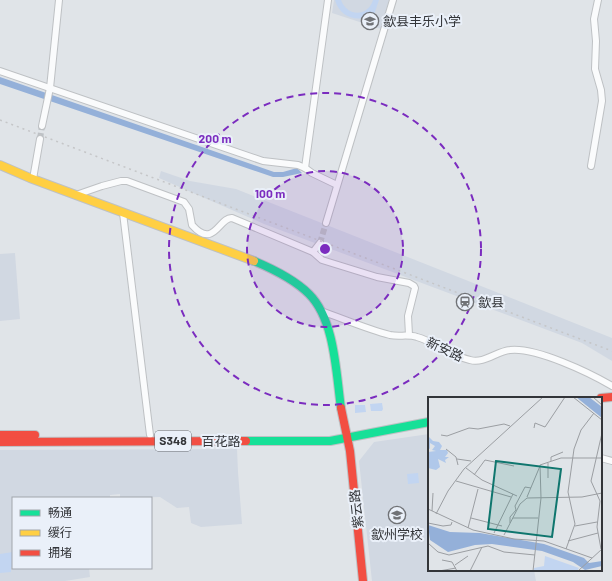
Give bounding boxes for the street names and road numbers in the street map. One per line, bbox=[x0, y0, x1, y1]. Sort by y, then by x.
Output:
street label: 新安路 bbox=[424, 334, 466, 364]
road number: S348 bbox=[155, 431, 191, 451]
street label: 百花路 bbox=[201, 433, 241, 449]
street label: 紫云路 bbox=[346, 489, 366, 529]

